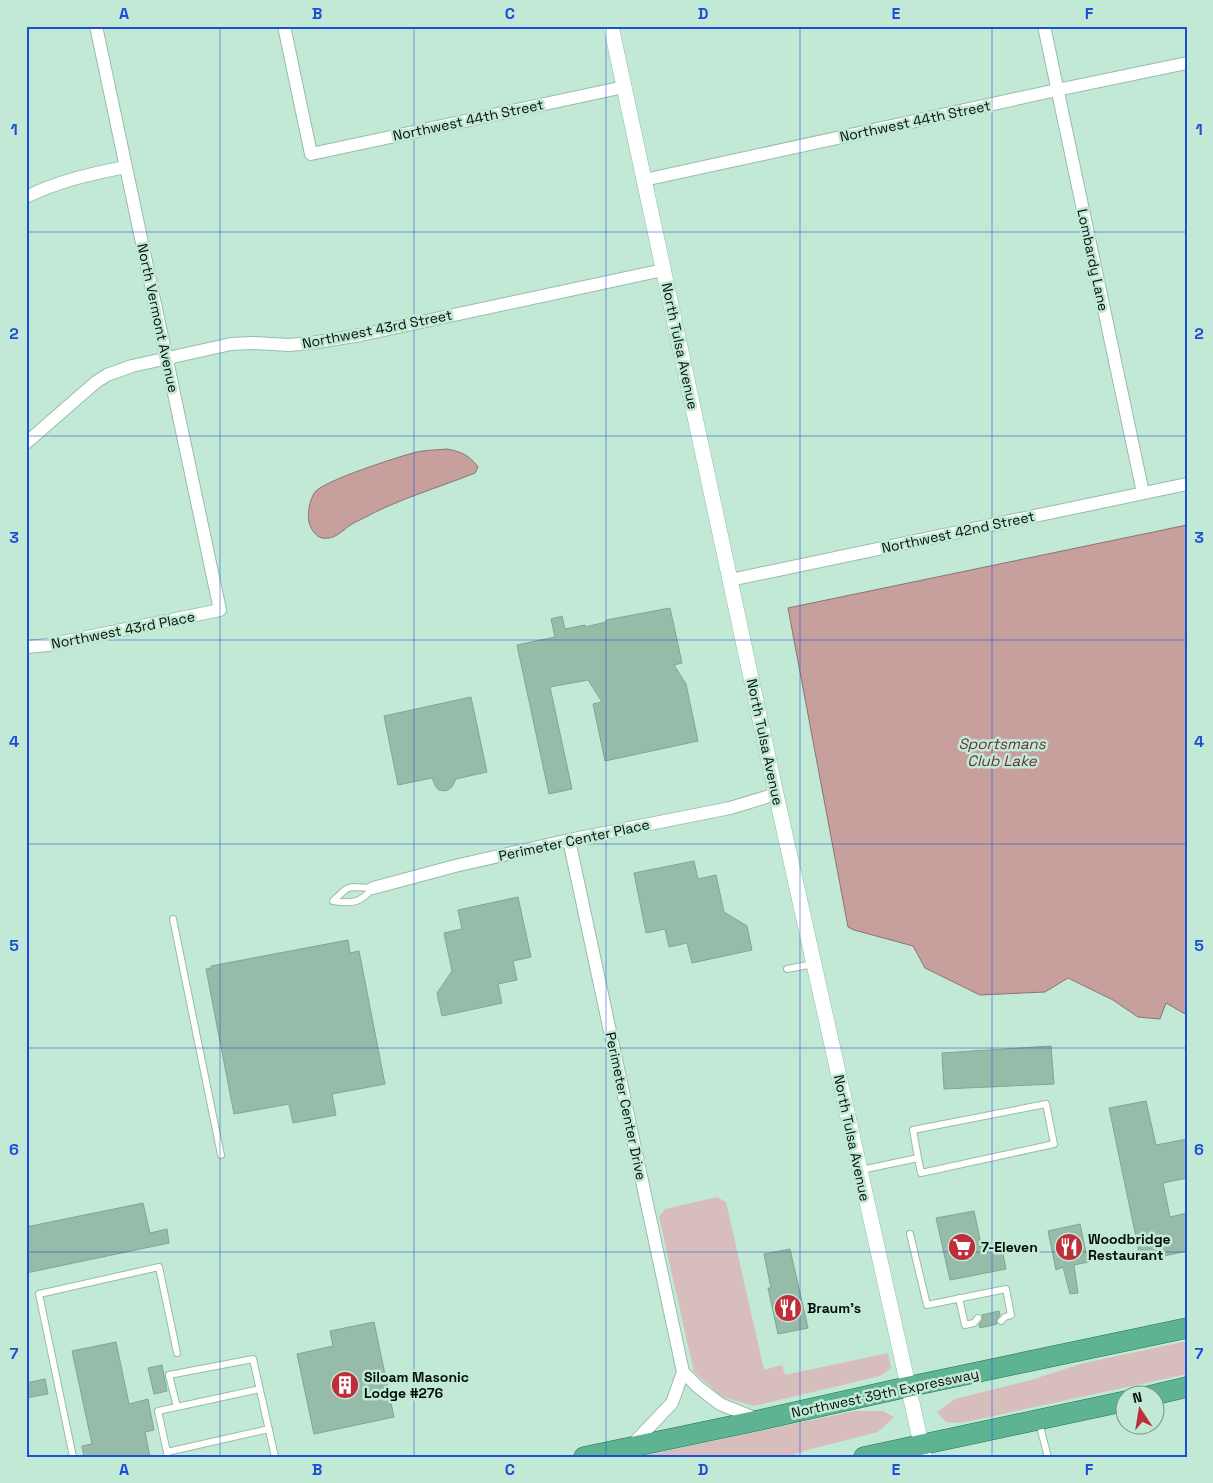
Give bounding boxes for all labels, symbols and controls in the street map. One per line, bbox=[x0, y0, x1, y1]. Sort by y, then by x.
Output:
text: A bbox=[119, 3, 129, 24]
text: B bbox=[312, 3, 322, 24]
text: C bbox=[505, 3, 515, 24]
text: D bbox=[698, 3, 708, 24]
text: E bbox=[892, 3, 901, 24]
text: F bbox=[1085, 3, 1094, 24]
street label: Northwest 44th Street bbox=[391, 95, 545, 145]
street label: Northwest 44th Street bbox=[838, 96, 992, 146]
text: 1 bbox=[10, 119, 18, 140]
text: 1 bbox=[1195, 119, 1203, 140]
street label: Lombardy Lane bbox=[1073, 207, 1113, 313]
street label: North Vermont Avenue bbox=[133, 242, 183, 394]
street label: North Tulsa Avenue bbox=[658, 281, 702, 411]
street label: Northwest 43rd Street bbox=[300, 306, 454, 352]
text: 2 bbox=[9, 323, 19, 344]
text: 2 bbox=[1194, 323, 1204, 344]
street label: Northwest 42nd Street bbox=[880, 507, 1036, 557]
text: 3 bbox=[9, 527, 19, 548]
text: 3 bbox=[1194, 527, 1204, 548]
street label: Northwest 43rd Place bbox=[50, 607, 196, 653]
street label: North Tulsa Avenue bbox=[743, 677, 787, 807]
text: 4 bbox=[9, 731, 19, 752]
text: 4 bbox=[1194, 731, 1204, 752]
water label: Sportsmans Club Lake bbox=[958, 734, 1047, 770]
street label: Perimeter Center Place bbox=[497, 815, 651, 865]
text: 5 bbox=[9, 935, 19, 956]
text: 5 bbox=[1194, 935, 1204, 956]
street label: Perimeter Center Drive bbox=[601, 1030, 651, 1182]
street label: North Tulsa Avenue bbox=[830, 1073, 874, 1203]
text: 6 bbox=[9, 1139, 19, 1160]
text: 6 bbox=[1194, 1139, 1204, 1160]
place label: Woodbridge Restaurant bbox=[1088, 1230, 1171, 1264]
supermarket icon: 7-Eleven bbox=[947, 1232, 977, 1262]
restaurant icon: Woodbridge Restaurant bbox=[1054, 1232, 1084, 1262]
place label: 7-Eleven bbox=[981, 1238, 1038, 1256]
restaurant icon: Braum's bbox=[773, 1293, 803, 1323]
place label: Braum's bbox=[807, 1299, 861, 1317]
text: 7 bbox=[10, 1343, 19, 1364]
text: 7 bbox=[1195, 1343, 1204, 1364]
street label: Northwest 39th Expressway bbox=[790, 1364, 980, 1422]
place label: Siloam Masonic Lodge #276 bbox=[364, 1368, 469, 1402]
building icon: Siloam Masonic Lodge #276 bbox=[330, 1370, 360, 1400]
north arrow bbox=[1116, 1386, 1166, 1436]
text: N bbox=[1131, 1388, 1144, 1407]
text: A bbox=[119, 1459, 129, 1480]
text: B bbox=[312, 1459, 322, 1480]
text: C bbox=[505, 1459, 515, 1480]
text: D bbox=[698, 1459, 708, 1480]
text: E bbox=[892, 1459, 901, 1480]
text: F bbox=[1085, 1459, 1094, 1480]

